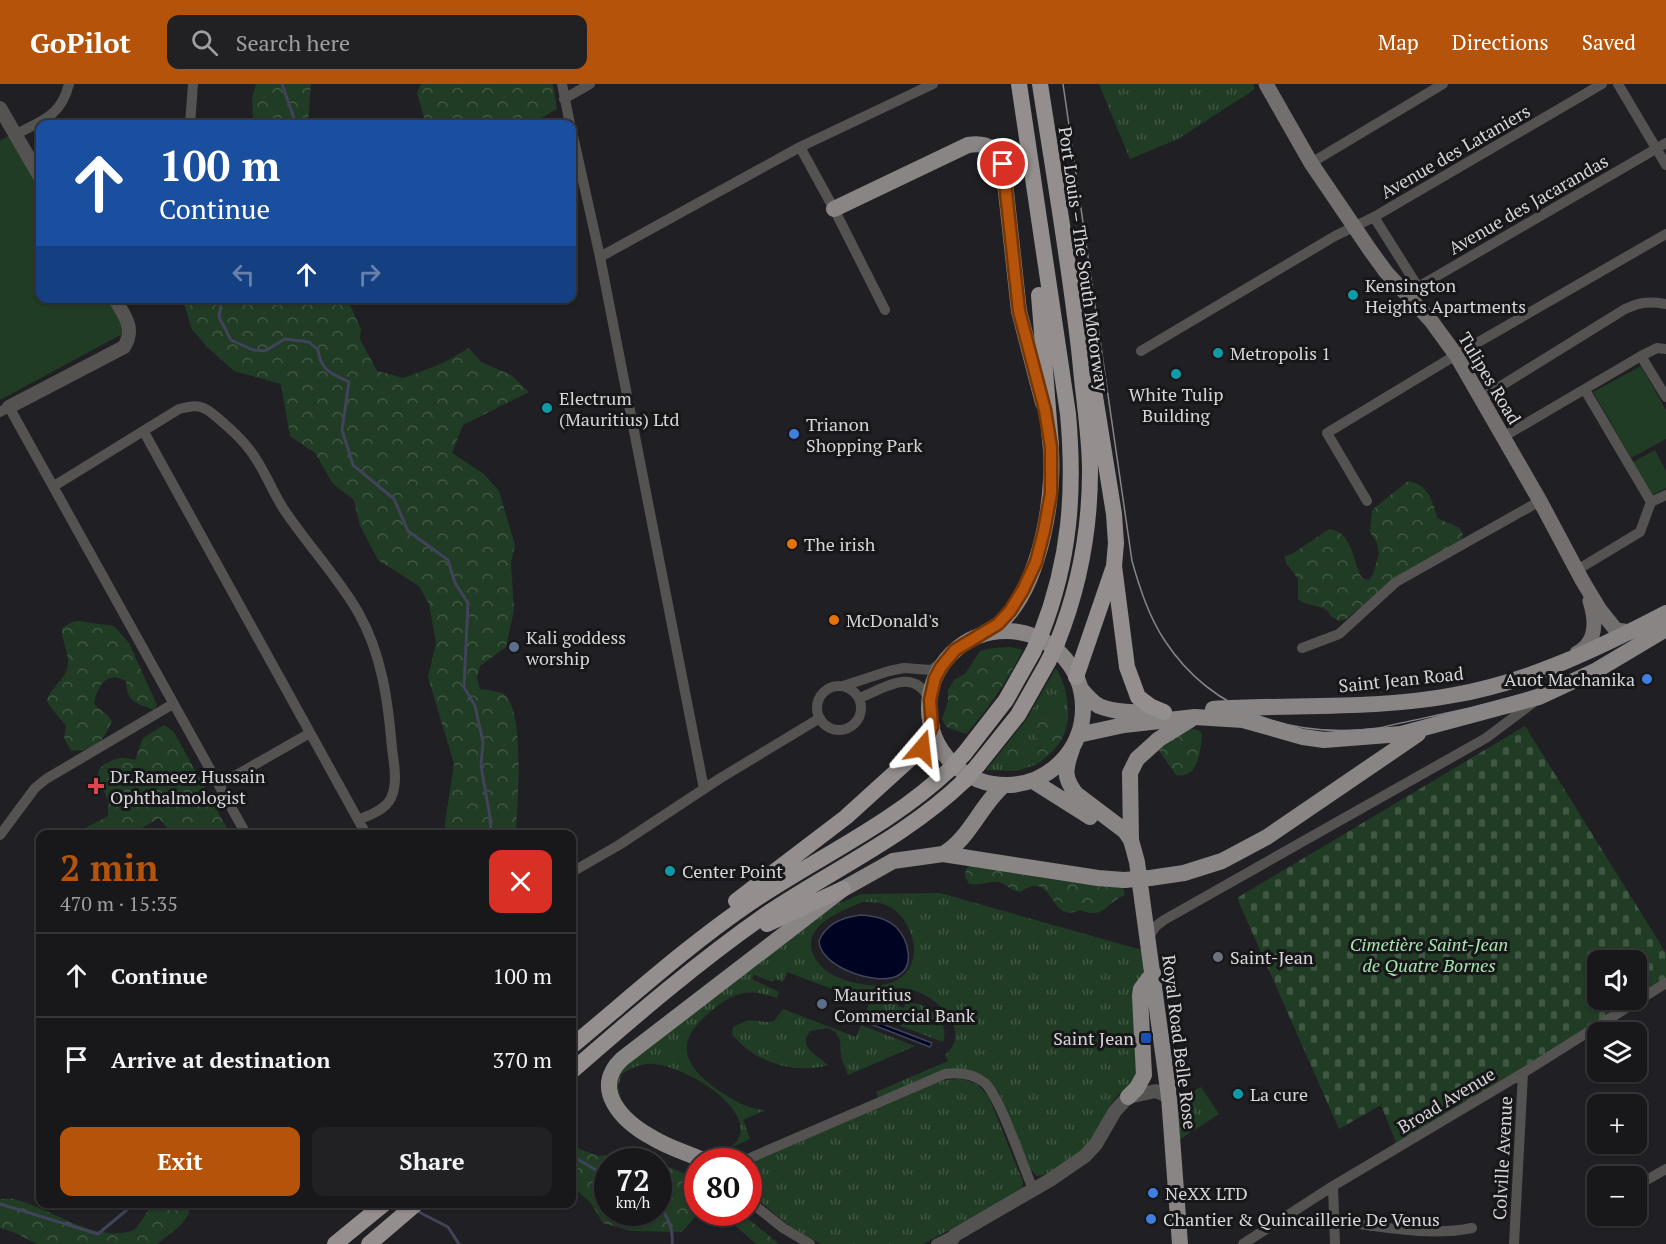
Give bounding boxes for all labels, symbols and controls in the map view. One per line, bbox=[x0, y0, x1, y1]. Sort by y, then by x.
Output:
search box bbox=[167, 15, 587, 69]
text: GoPilot bbox=[30, 24, 131, 61]
icon: search bbox=[188, 26, 221, 59]
text: Search here bbox=[236, 28, 350, 57]
text: Map bbox=[1378, 28, 1419, 56]
text: Directions bbox=[1452, 28, 1549, 56]
text: Saved bbox=[1582, 28, 1636, 56]
street label: Avenue des Lataniers bbox=[1376, 98, 1534, 204]
street label: Port Louis – The South Motorway bbox=[1054, 125, 1115, 394]
text: 100 m bbox=[159, 137, 280, 193]
pin bbox=[977, 138, 1028, 189]
icon: ahead bbox=[60, 144, 138, 222]
icon: arrive bbox=[986, 147, 1019, 180]
street label: Avenue des Jacarandas bbox=[1444, 148, 1612, 260]
text: Continue bbox=[159, 191, 270, 227]
icon: left bbox=[227, 258, 260, 291]
icon: ahead bbox=[290, 258, 323, 291]
icon: right bbox=[353, 258, 386, 291]
place label: Kensington Heights Apartments bbox=[1365, 273, 1526, 318]
marker: Kensington Heights Apartments bbox=[1346, 288, 1360, 302]
street label: Tulipes Road bbox=[1453, 328, 1527, 428]
place label: Metropolis 1 bbox=[1230, 341, 1331, 365]
marker: Metropolis 1 bbox=[1211, 346, 1225, 360]
marker: White Tulip Building bbox=[1169, 367, 1183, 381]
place label: White Tulip Building bbox=[1129, 382, 1223, 427]
place label: Electrum (Mauritius) Ltd bbox=[559, 386, 679, 431]
marker: Electrum (Mauritius) Ltd bbox=[540, 401, 554, 415]
place label: Trianon Shopping Park bbox=[806, 412, 923, 457]
marker: Trianon Shopping Park bbox=[787, 427, 801, 441]
place label: The irish bbox=[804, 532, 876, 556]
marker: The irish bbox=[785, 537, 799, 551]
place label: McDonald's bbox=[846, 608, 939, 632]
marker: McDonald's bbox=[827, 613, 841, 627]
place label: Kali goddess worship bbox=[525, 625, 626, 670]
marker: Kali goddess worship bbox=[507, 640, 521, 654]
street label: Saint Jean Road bbox=[1337, 661, 1465, 697]
place label: Auot Machanika bbox=[1504, 667, 1635, 691]
marker: Auot Machanika bbox=[1640, 672, 1654, 686]
position arrow bbox=[890, 716, 954, 780]
place label: Dr.Rameez Hussain Ophthalmologist bbox=[110, 764, 266, 809]
marker: Dr.Rameez Hussain Ophthalmologist bbox=[87, 777, 105, 795]
text: 2 min bbox=[60, 844, 158, 891]
button: close bbox=[489, 850, 552, 913]
place label: Center Point bbox=[682, 859, 783, 883]
marker: Center Point bbox=[663, 864, 677, 878]
text: 470 m · 15:35 bbox=[60, 890, 178, 917]
park label: Cimetière Saint-Jean de Quatre Bornes bbox=[1350, 932, 1508, 977]
place label: Saint-Jean bbox=[1230, 945, 1314, 969]
marker: Saint-Jean bbox=[1211, 950, 1225, 964]
map controls bbox=[1587, 950, 1647, 1226]
button: sound bbox=[1587, 950, 1647, 1010]
street label: Royal Road Belle Rose bbox=[1157, 953, 1203, 1131]
icon: ahead bbox=[60, 959, 93, 992]
text: Continue bbox=[111, 961, 208, 990]
text: 100 m bbox=[492, 961, 552, 990]
place label: Mauritius Commercial Bank bbox=[834, 982, 976, 1027]
marker: Mauritius Commercial Bank bbox=[815, 997, 829, 1011]
button: layers bbox=[1587, 1022, 1647, 1082]
place label: Saint Jean bbox=[1053, 1026, 1134, 1050]
marker: Saint Jean bbox=[1139, 1031, 1153, 1045]
icon: arrive bbox=[60, 1043, 93, 1076]
text: Arrive at destination bbox=[111, 1045, 330, 1074]
text: 370 m bbox=[492, 1045, 552, 1074]
street label: Broad Avenue bbox=[1393, 1061, 1499, 1139]
place label: La cure bbox=[1250, 1082, 1308, 1106]
marker: La cure bbox=[1231, 1087, 1245, 1101]
button: + bbox=[1587, 1094, 1647, 1154]
street label: Colville Avenue bbox=[1487, 1095, 1517, 1221]
button: Exit bbox=[60, 1127, 300, 1196]
button: Share bbox=[312, 1127, 552, 1196]
speed limit sign: 80 bbox=[684, 1148, 762, 1226]
text: 72 bbox=[616, 1160, 650, 1200]
button: − bbox=[1587, 1166, 1647, 1226]
place label: NeXX LTD bbox=[1165, 1181, 1248, 1205]
marker: NeXX LTD bbox=[1146, 1186, 1160, 1200]
text: km/h bbox=[616, 1192, 650, 1212]
place label: Chantier & Quincaillerie De Venus bbox=[1163, 1207, 1440, 1231]
marker: Chantier & Quincaillerie De Venus bbox=[1144, 1212, 1158, 1226]

